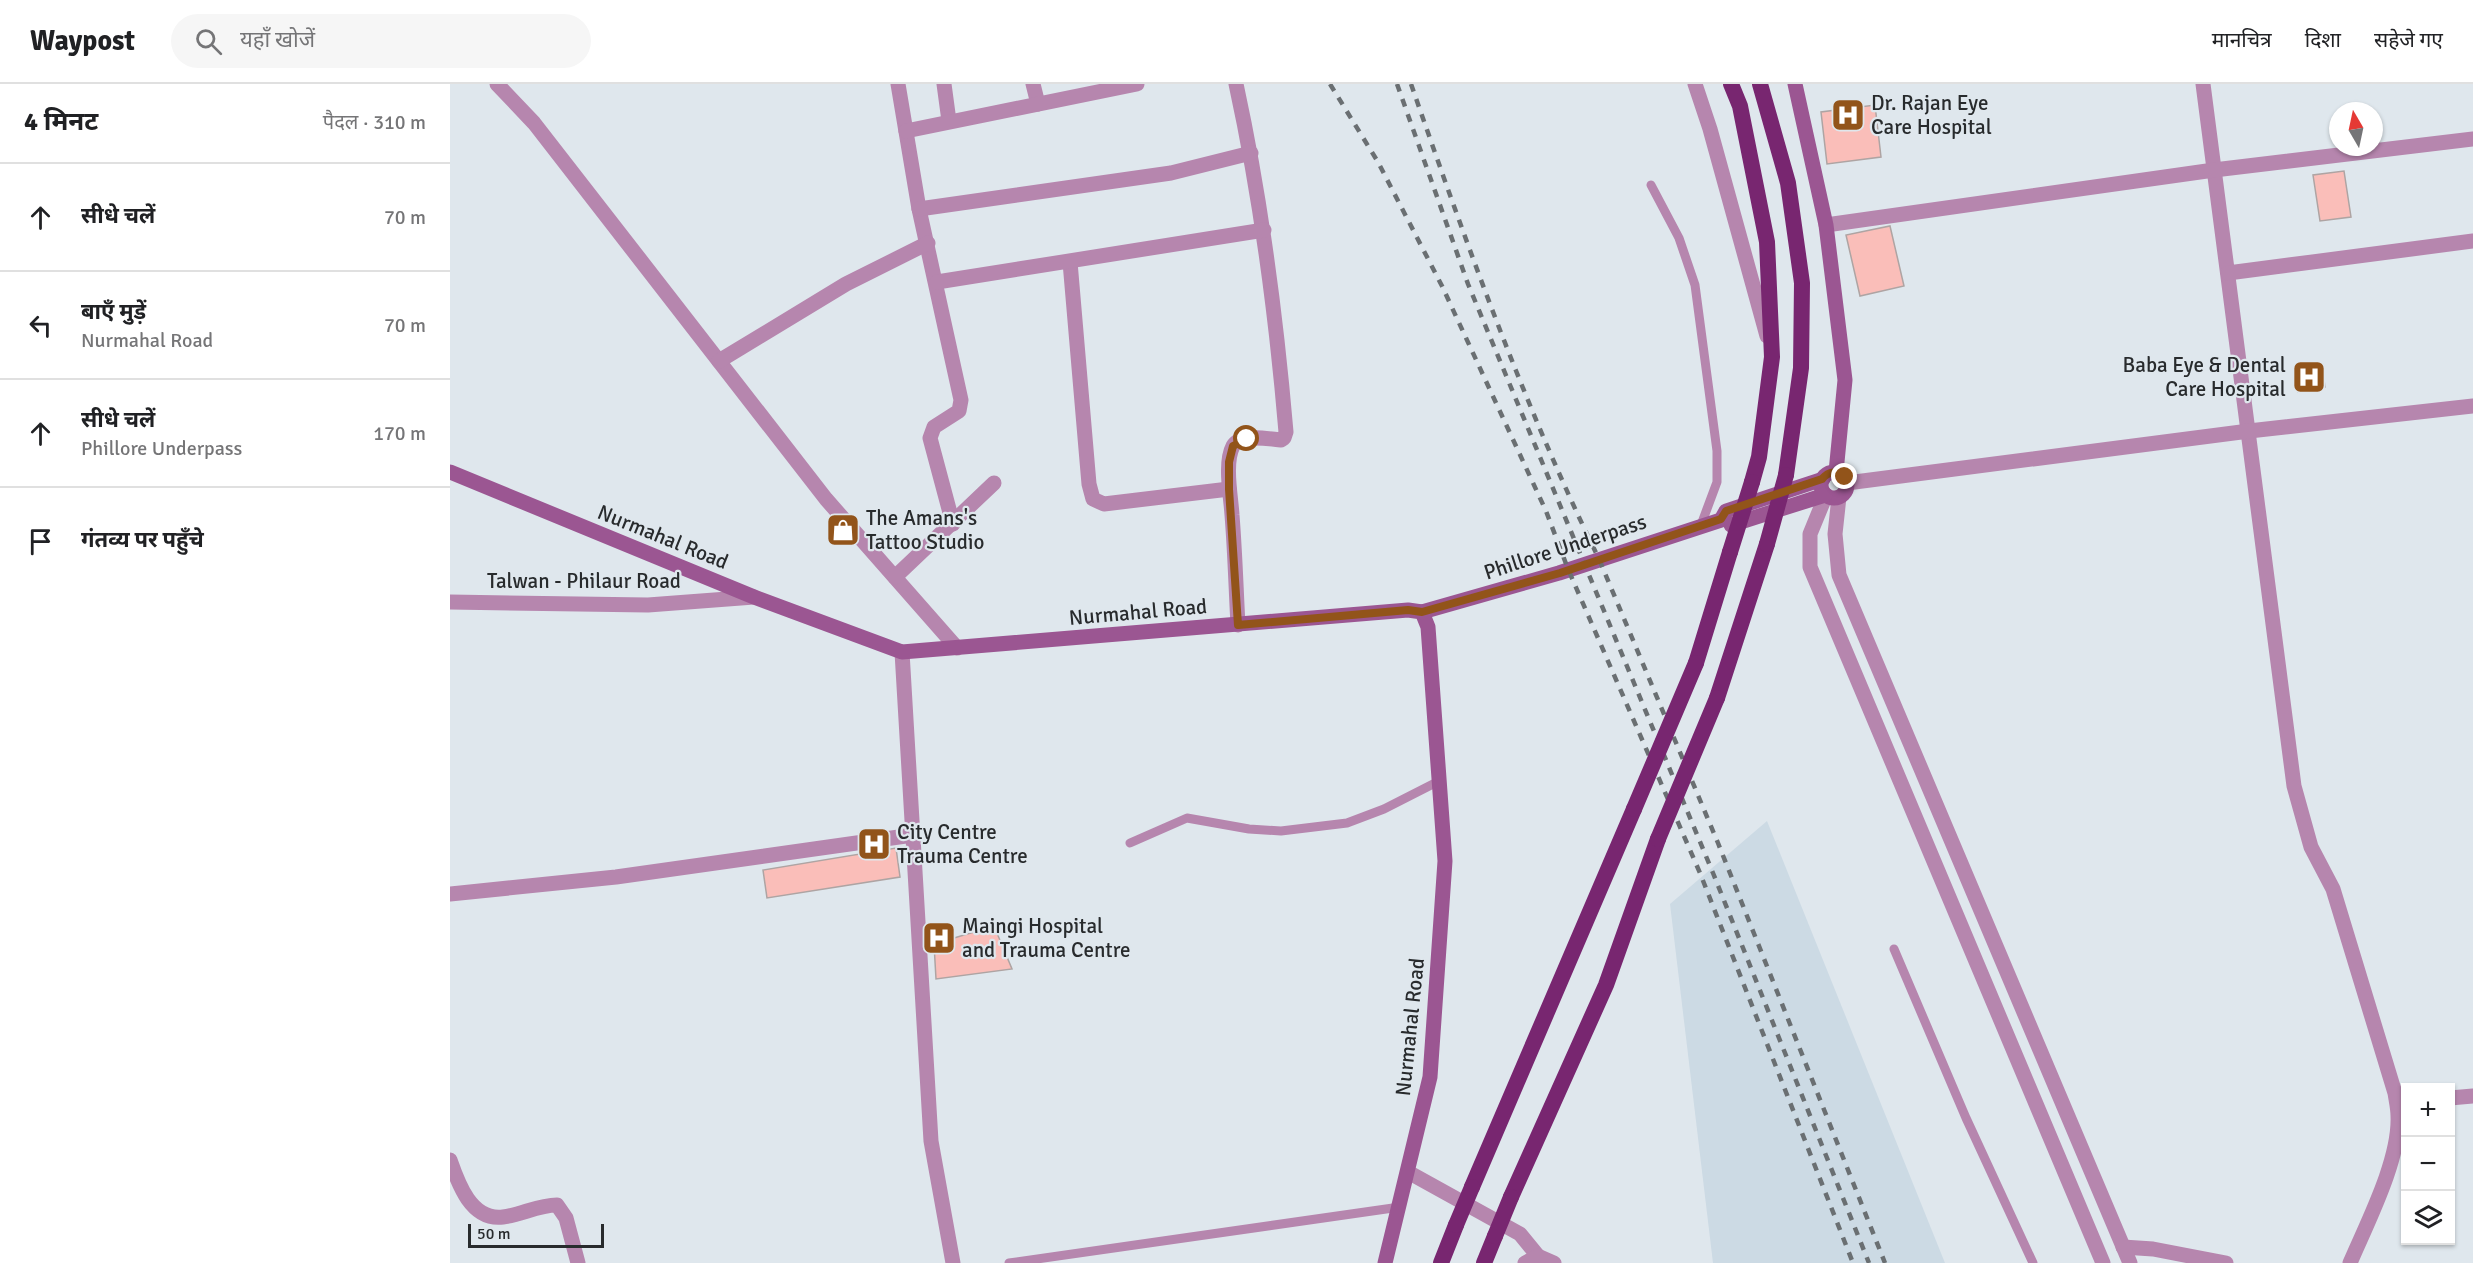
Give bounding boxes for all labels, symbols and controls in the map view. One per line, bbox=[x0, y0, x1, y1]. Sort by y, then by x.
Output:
search box bbox=[171, 14, 591, 68]
text: Waypost bbox=[30, 24, 135, 58]
icon: search bbox=[192, 25, 225, 58]
text: यहाँ खोजें bbox=[240, 26, 315, 53]
text: मानचित्र bbox=[2212, 27, 2272, 53]
text: दिशा bbox=[2305, 27, 2341, 53]
text: सहेजे गए bbox=[2374, 27, 2443, 53]
place label: Dr. Rajan Eye Care Hospital bbox=[1871, 90, 1992, 140]
hospital icon: Dr. Rajan Eye Care Hospital bbox=[1830, 97, 1866, 133]
north arrow bbox=[2329, 102, 2383, 156]
text: 4 मिनट bbox=[24, 106, 98, 138]
text: पैदल · 310 m bbox=[323, 110, 426, 135]
icon: ahead bbox=[24, 201, 57, 234]
text: सीधे चलें bbox=[81, 202, 155, 229]
text: 70 m bbox=[384, 205, 426, 230]
text: बाएँ मुड़ें bbox=[81, 298, 146, 325]
icon: left bbox=[24, 309, 57, 342]
text: 70 m bbox=[384, 313, 426, 338]
text: Nurmahal Road bbox=[81, 328, 213, 353]
place label: Baba Eye & Dental Care Hospital bbox=[2123, 352, 2286, 402]
hospital icon: Baba Eye & Dental Care Hospital bbox=[2291, 359, 2327, 395]
text: सीधे चलें bbox=[81, 406, 155, 433]
icon: ahead bbox=[24, 417, 57, 450]
text: 170 m bbox=[373, 421, 426, 446]
route start bbox=[1233, 425, 1259, 451]
text: Phillore Underpass bbox=[81, 436, 242, 461]
route end bbox=[1831, 463, 1857, 489]
street label: Nurmahal Road bbox=[594, 499, 732, 575]
place label: The Amans's Tattoo Studio bbox=[866, 505, 984, 555]
street label: Phillore Underpass bbox=[1480, 508, 1650, 586]
shop icon: The Amans's Tattoo Studio bbox=[825, 512, 861, 548]
icon: arrive bbox=[24, 525, 57, 558]
text: गंतव्य पर पहुँचे bbox=[81, 526, 204, 553]
street label: Talwan - Philaur Road bbox=[487, 568, 681, 594]
street label: Nurmahal Road bbox=[1068, 593, 1208, 631]
place label: City Centre Trauma Centre bbox=[897, 819, 1028, 869]
hospital icon: City Centre Trauma Centre bbox=[856, 826, 892, 862]
place label: Maingi Hospital and Trauma Centre bbox=[962, 913, 1131, 963]
hospital icon: Maingi Hospital and Trauma Centre bbox=[921, 920, 957, 956]
street label: Nurmahal Road bbox=[1390, 957, 1430, 1097]
map controls bbox=[2401, 1083, 2455, 1245]
button: + bbox=[2401, 1083, 2455, 1137]
button: − bbox=[2401, 1137, 2455, 1191]
button: layers bbox=[2401, 1191, 2455, 1245]
scale bar bbox=[468, 1221, 604, 1248]
text: 50 m bbox=[477, 1224, 511, 1244]

